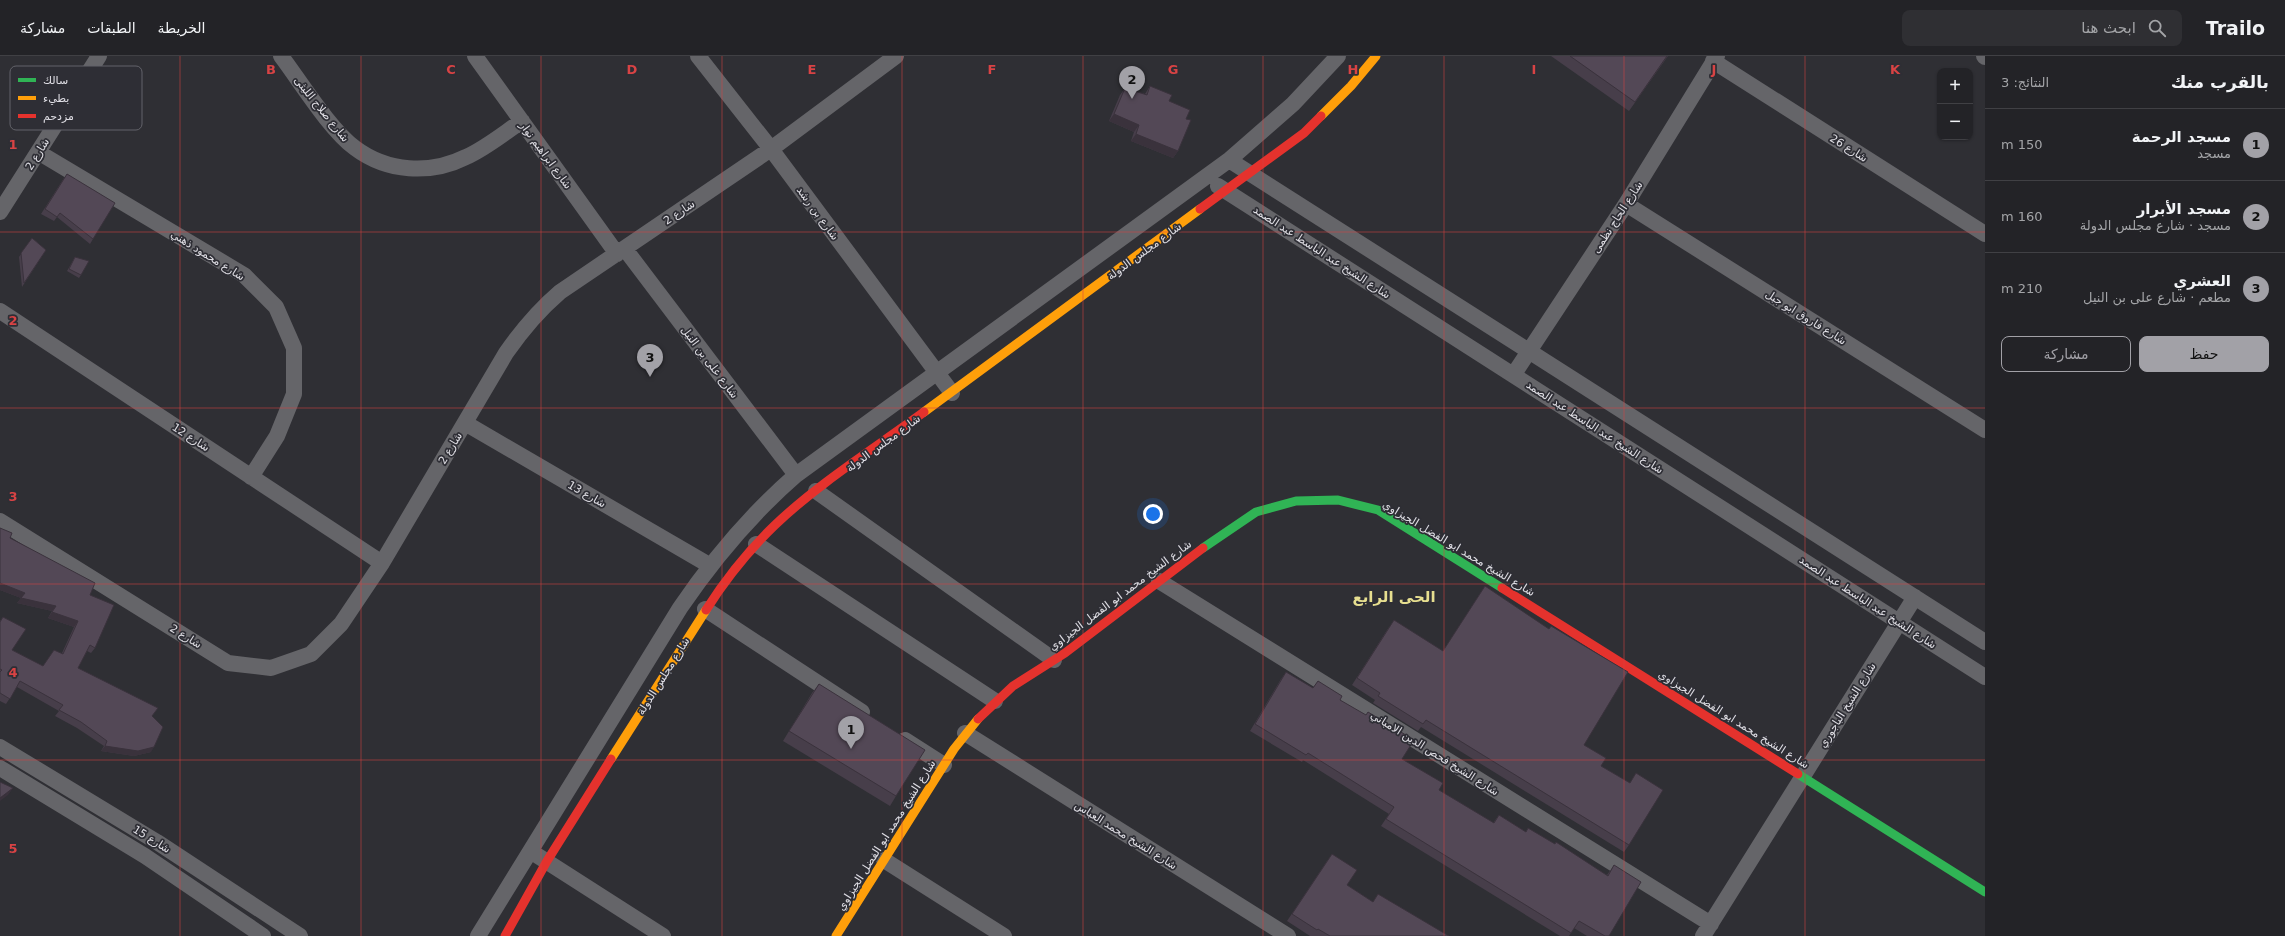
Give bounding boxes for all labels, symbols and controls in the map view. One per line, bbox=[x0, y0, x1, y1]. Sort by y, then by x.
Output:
search box bbox=[1902, 10, 2182, 46]
icon: search bbox=[2146, 17, 2168, 39]
text: Trailo bbox=[2206, 17, 2265, 39]
text: ابحث هنا bbox=[2081, 19, 2136, 37]
text: مشاركة bbox=[20, 20, 65, 36]
text: الطبقات bbox=[87, 20, 136, 36]
text: الخريطة bbox=[158, 20, 205, 36]
text: B bbox=[266, 62, 276, 77]
text: C bbox=[446, 62, 456, 77]
text: D bbox=[627, 62, 638, 77]
text: E bbox=[808, 62, 816, 77]
text: F bbox=[988, 62, 996, 77]
text: G bbox=[1168, 62, 1178, 77]
text: H bbox=[1348, 62, 1358, 77]
text: I bbox=[1532, 62, 1536, 77]
text: J bbox=[1711, 62, 1716, 77]
text: K bbox=[1890, 62, 1901, 77]
legend bbox=[10, 66, 142, 130]
pin: 2 bbox=[1119, 66, 1145, 99]
map controls bbox=[1937, 68, 1973, 140]
button: + bbox=[1937, 68, 1973, 104]
text: بالقرب منك bbox=[2171, 72, 2269, 92]
text: سالك bbox=[43, 74, 68, 87]
street label: شارع صلاح الليثى bbox=[291, 74, 352, 145]
text: النتائج: 3 bbox=[2001, 75, 2049, 90]
text: بطيء bbox=[43, 92, 69, 105]
button: − bbox=[1937, 104, 1973, 140]
text: مزدحم bbox=[43, 110, 74, 123]
street label: شارع ابراهيم نوار bbox=[516, 118, 574, 192]
text: مسجد الرحمة bbox=[2132, 128, 2231, 146]
street label: شارع 26 bbox=[1828, 132, 1870, 165]
street label: شارع 2 bbox=[23, 136, 52, 173]
text: 1 bbox=[8, 137, 18, 152]
text: 150 m bbox=[2001, 137, 2043, 152]
text: 1 bbox=[2251, 137, 2261, 152]
text: مسجد bbox=[2197, 146, 2231, 161]
street label: شارع الحاج نظمى bbox=[1589, 179, 1645, 256]
street label: شارع بن رشد bbox=[794, 184, 841, 243]
street label: شارع 2 bbox=[661, 197, 697, 228]
text: مسجد الأبرار bbox=[2137, 200, 2231, 218]
street label: شارع الشيخ عبد الباسط عبد الصمد bbox=[1251, 203, 1393, 302]
text: 160 m bbox=[2001, 209, 2043, 224]
text: 2 bbox=[2251, 209, 2261, 224]
text: مسجد · شارع مجلس الدولة bbox=[2080, 218, 2231, 233]
street label: شارع مجلس الدولة bbox=[1105, 220, 1184, 283]
street label: شارع محمود ذهني bbox=[168, 228, 247, 283]
text: العشري bbox=[2173, 272, 2231, 290]
text: 210 m bbox=[2001, 281, 2043, 296]
text: 3 bbox=[2251, 281, 2261, 296]
street label: شارع فاروق ابو جبل bbox=[1763, 287, 1849, 348]
text: مطعم · شارع على بن النيل bbox=[2083, 290, 2231, 305]
text: 2 bbox=[8, 313, 18, 328]
street label: شارع على بن النيل bbox=[678, 324, 741, 401]
button: مشاركة bbox=[2001, 336, 2131, 372]
button: حفظ bbox=[2139, 336, 2269, 372]
pin: 3 bbox=[637, 344, 663, 377]
street label: شارع الشيخ عبد الباسط عبد الصمد bbox=[1524, 378, 1666, 477]
street label: شارع مجلس الدولة bbox=[844, 412, 923, 475]
street label: شارع 12 bbox=[170, 421, 212, 454]
street label: شارع 2 bbox=[436, 430, 465, 467]
street label: شارع 13 bbox=[565, 478, 608, 511]
text: 3 bbox=[8, 489, 18, 504]
street label: شارع الشيخ محمد ابو الفضل الجيزاوي bbox=[1380, 498, 1537, 599]
your location bbox=[1143, 504, 1163, 524]
street label: شارع الشيخ محمد ابو الفضل الجيزاوي bbox=[1046, 537, 1194, 653]
street label: شارع الشيخ عبد الباسط عبد الصمد bbox=[1797, 553, 1939, 652]
district label: الحى الرابع bbox=[1352, 588, 1436, 606]
street label: شارع 2 bbox=[167, 622, 204, 651]
street label: شارع مجلس الدولة bbox=[634, 635, 692, 717]
street label: شارع الشيخ الباجوري bbox=[1816, 660, 1879, 750]
text: 4 bbox=[8, 665, 18, 680]
street label: شارع الشيخ محمد ابو الفضل الجيزاوي bbox=[1656, 667, 1811, 771]
street label: شارع الشيخ فحص الدين الامباني bbox=[1368, 709, 1501, 798]
pin: 1 bbox=[838, 716, 864, 749]
street label: شارع الشيخ محمد ابو الفضل الجيزاوي bbox=[834, 758, 938, 913]
street label: شارع الشيخ محمد العباس bbox=[1072, 799, 1179, 872]
street label: شارع 15 bbox=[131, 823, 173, 856]
text: 5 bbox=[8, 841, 18, 856]

